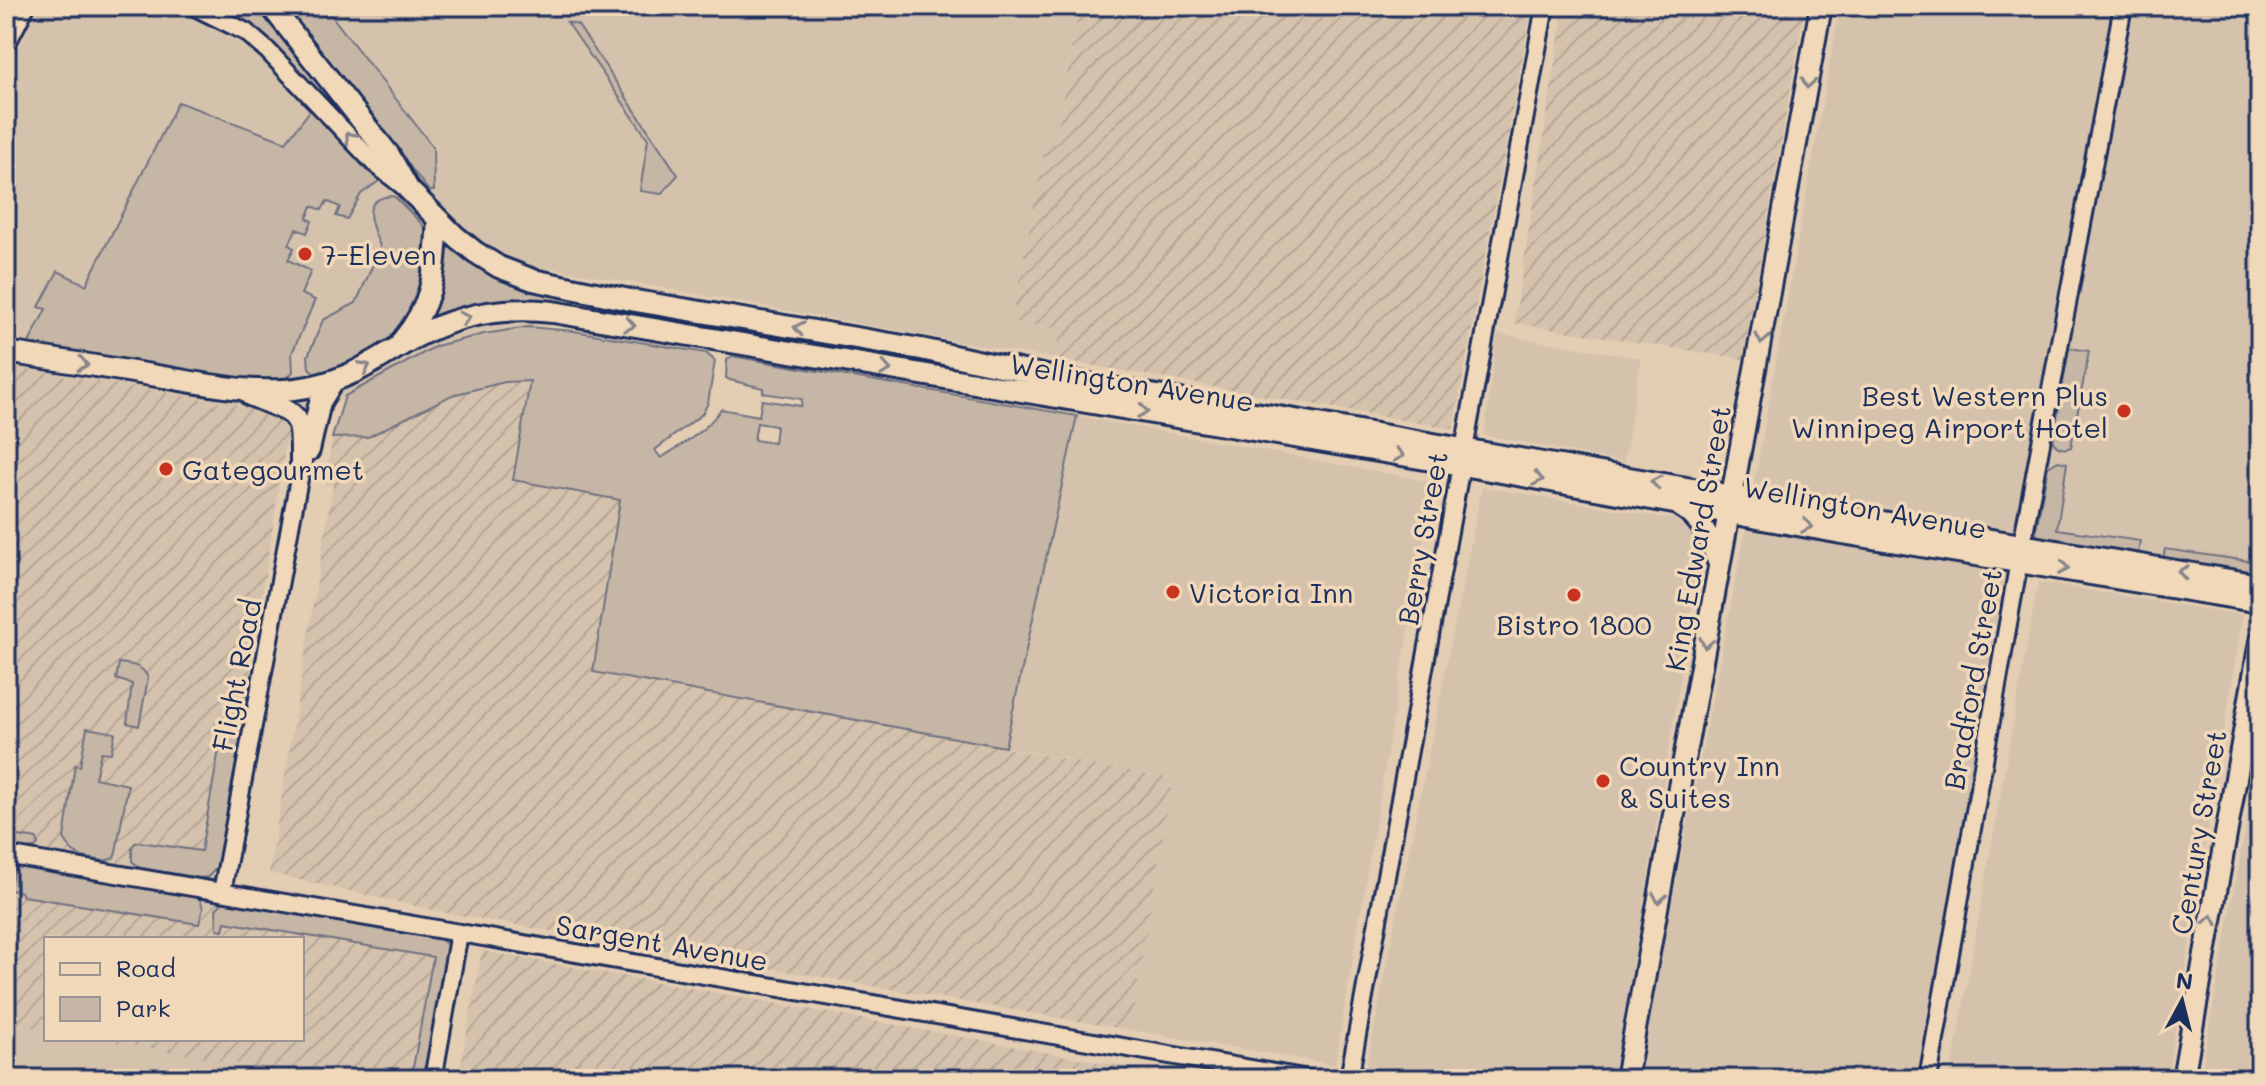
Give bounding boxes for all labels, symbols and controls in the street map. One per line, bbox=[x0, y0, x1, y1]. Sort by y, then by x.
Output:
one-way arrow bbox=[1801, 76, 1818, 90]
one-way arrow bbox=[344, 132, 359, 146]
place label: 7-Eleven bbox=[321, 236, 436, 272]
marker: 7-Eleven bbox=[296, 245, 314, 263]
one-way arrow bbox=[458, 311, 472, 327]
one-way arrow bbox=[623, 316, 637, 333]
one-way arrow bbox=[792, 321, 806, 338]
one-way arrow bbox=[1754, 332, 1771, 345]
street label: Wellington Avenue bbox=[1007, 345, 1257, 419]
one-way arrow bbox=[76, 355, 90, 372]
one-way arrow bbox=[880, 360, 893, 377]
one-way arrow bbox=[356, 362, 371, 377]
place label: Best Western Plus Winnipeg Airport Hotel bbox=[1791, 377, 2108, 445]
one-way arrow bbox=[1136, 401, 1150, 418]
street label: King Edward Street bbox=[1656, 402, 1738, 674]
marker: Best Western Plus Winnipeg Airport Hotel bbox=[2115, 402, 2133, 420]
one-way arrow bbox=[1392, 445, 1406, 462]
street label: Berry Street bbox=[1389, 448, 1455, 628]
place label: Gategourmet bbox=[182, 451, 364, 487]
marker: Gategourmet bbox=[157, 460, 175, 478]
street label: Wellington Avenue bbox=[1740, 468, 1990, 546]
one-way arrow bbox=[1531, 470, 1545, 487]
one-way arrow bbox=[1649, 474, 1663, 491]
one-way arrow bbox=[1800, 517, 1814, 534]
one-way arrow bbox=[2057, 559, 2070, 576]
one-way arrow bbox=[2176, 564, 2190, 581]
street label: Bradford Street bbox=[1935, 566, 2009, 792]
place label: Victoria Inn bbox=[1189, 574, 1353, 610]
marker: Victoria Inn bbox=[1164, 583, 1182, 601]
marker: Bistro 1800 bbox=[1565, 586, 1583, 604]
street label: Flight Road bbox=[204, 596, 268, 754]
place label: Bistro 1800 bbox=[1496, 606, 1652, 642]
one-way arrow bbox=[1698, 635, 1715, 649]
street label: Century Street bbox=[2162, 727, 2234, 937]
place label: Country Inn & Suites bbox=[1619, 747, 1780, 815]
marker: Country Inn & Suites bbox=[1594, 772, 1612, 790]
one-way arrow bbox=[1652, 892, 1669, 905]
street label: Sargent Avenue bbox=[553, 906, 771, 978]
one-way arrow bbox=[2202, 913, 2219, 926]
legend bbox=[44, 937, 304, 1041]
text: Road bbox=[116, 952, 176, 983]
north arrow bbox=[2142, 961, 2222, 1041]
text: N bbox=[2174, 965, 2195, 996]
text: Park bbox=[116, 992, 170, 1023]

